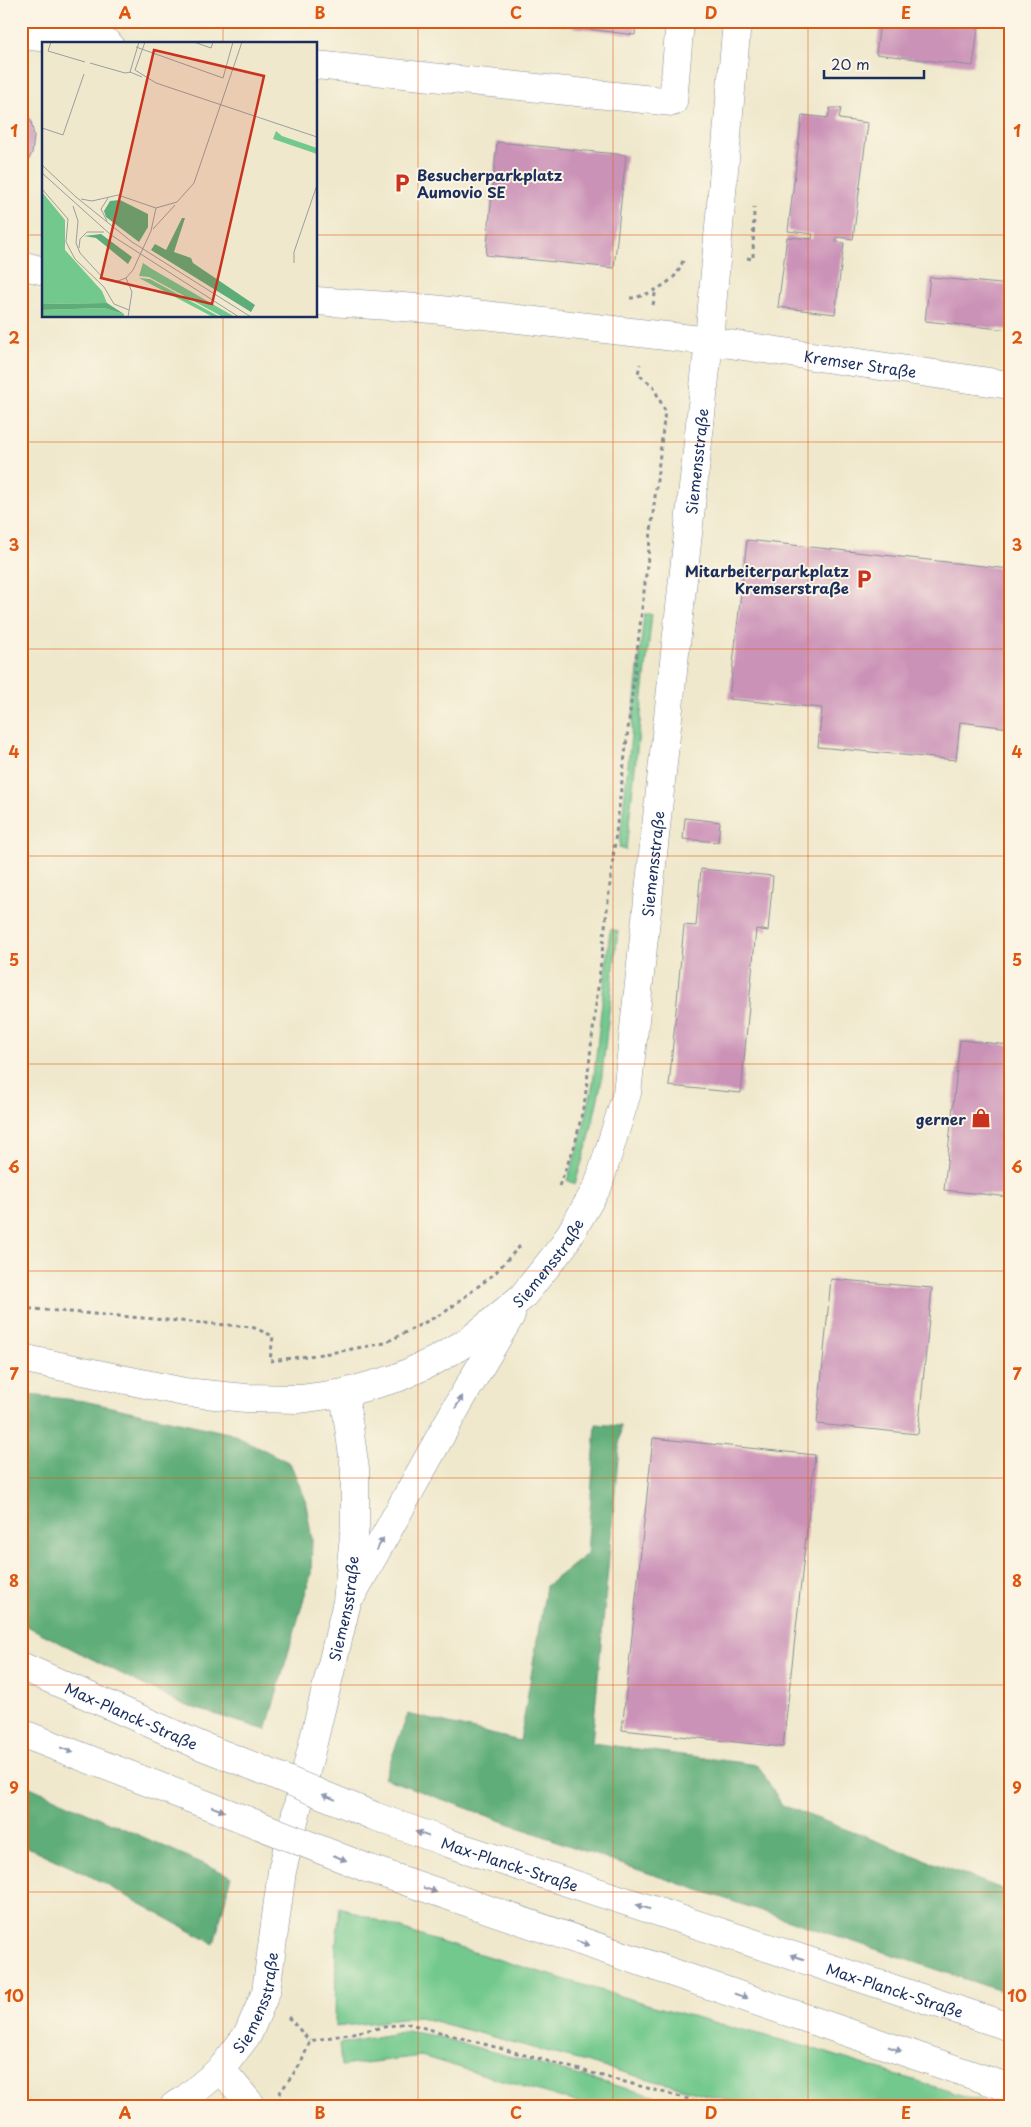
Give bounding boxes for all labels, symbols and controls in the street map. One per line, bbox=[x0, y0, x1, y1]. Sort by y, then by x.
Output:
text: A bbox=[119, 0, 132, 24]
text: B bbox=[315, 0, 326, 24]
text: C bbox=[510, 0, 522, 24]
text: D bbox=[705, 0, 717, 24]
text: E bbox=[901, 0, 911, 24]
inset map bbox=[42, 42, 318, 318]
scale bar bbox=[824, 48, 924, 80]
text: 20 m bbox=[831, 52, 870, 75]
text: 1 bbox=[10, 118, 18, 142]
text: 1 bbox=[1013, 118, 1021, 142]
place label: Besucherparkplatz Aumovio SE bbox=[417, 163, 562, 203]
parking icon: Besucherparkplatz Aumovio SE bbox=[391, 172, 413, 194]
text: 2 bbox=[8, 325, 20, 349]
text: 2 bbox=[1011, 325, 1023, 349]
street label: Kremser Straße bbox=[803, 344, 918, 383]
street label: Siemensstraße bbox=[679, 407, 713, 515]
text: 3 bbox=[9, 532, 19, 556]
text: 3 bbox=[1012, 532, 1022, 556]
place label: Mitarbeiterparkplatz Kremserstraße bbox=[685, 559, 849, 599]
parking icon: Mitarbeiterparkplatz Kremserstraße bbox=[853, 568, 875, 590]
text: 4 bbox=[9, 739, 20, 763]
text: 4 bbox=[1012, 739, 1023, 763]
street label: Siemensstraße bbox=[635, 810, 669, 918]
text: 5 bbox=[9, 947, 19, 971]
text: 5 bbox=[1012, 947, 1022, 971]
place label: gerner bbox=[916, 1107, 966, 1130]
shop icon: gerner bbox=[970, 1107, 992, 1129]
text: 6 bbox=[8, 1154, 20, 1178]
text: 6 bbox=[1011, 1154, 1023, 1178]
street label: Siemensstraße bbox=[507, 1214, 588, 1312]
text: 7 bbox=[9, 1361, 19, 1385]
text: 7 bbox=[1012, 1361, 1022, 1385]
one-way arrow bbox=[455, 1395, 463, 1410]
one-way arrow bbox=[375, 1538, 384, 1551]
street label: Siemensstraße bbox=[322, 1555, 363, 1663]
text: 8 bbox=[9, 1568, 19, 1592]
text: 8 bbox=[1012, 1568, 1022, 1592]
street label: Max-Planck-Straße bbox=[61, 1676, 202, 1755]
one-way arrow bbox=[60, 1747, 74, 1755]
text: 9 bbox=[9, 1775, 19, 1799]
text: 9 bbox=[1012, 1775, 1022, 1799]
one-way arrow bbox=[322, 1793, 336, 1801]
one-way arrow bbox=[211, 1805, 226, 1813]
one-way arrow bbox=[415, 1829, 429, 1837]
street label: Max-Planck-Straße bbox=[438, 1830, 582, 1897]
one-way arrow bbox=[333, 1854, 348, 1862]
one-way arrow bbox=[422, 1887, 437, 1894]
one-way arrow bbox=[635, 1902, 650, 1910]
one-way arrow bbox=[576, 1940, 591, 1948]
street label: Siemensstraße bbox=[226, 1951, 283, 2057]
one-way arrow bbox=[790, 1953, 805, 1960]
street label: Max-Planck-Straße bbox=[823, 1956, 967, 2023]
text: 10 bbox=[4, 1983, 24, 2007]
text: 10 bbox=[1007, 1983, 1027, 2007]
one-way arrow bbox=[734, 1992, 749, 2000]
one-way arrow bbox=[887, 2046, 902, 2053]
text: A bbox=[119, 2100, 132, 2124]
text: B bbox=[315, 2100, 326, 2124]
text: C bbox=[510, 2100, 522, 2124]
text: D bbox=[705, 2100, 717, 2124]
text: E bbox=[901, 2100, 911, 2124]

